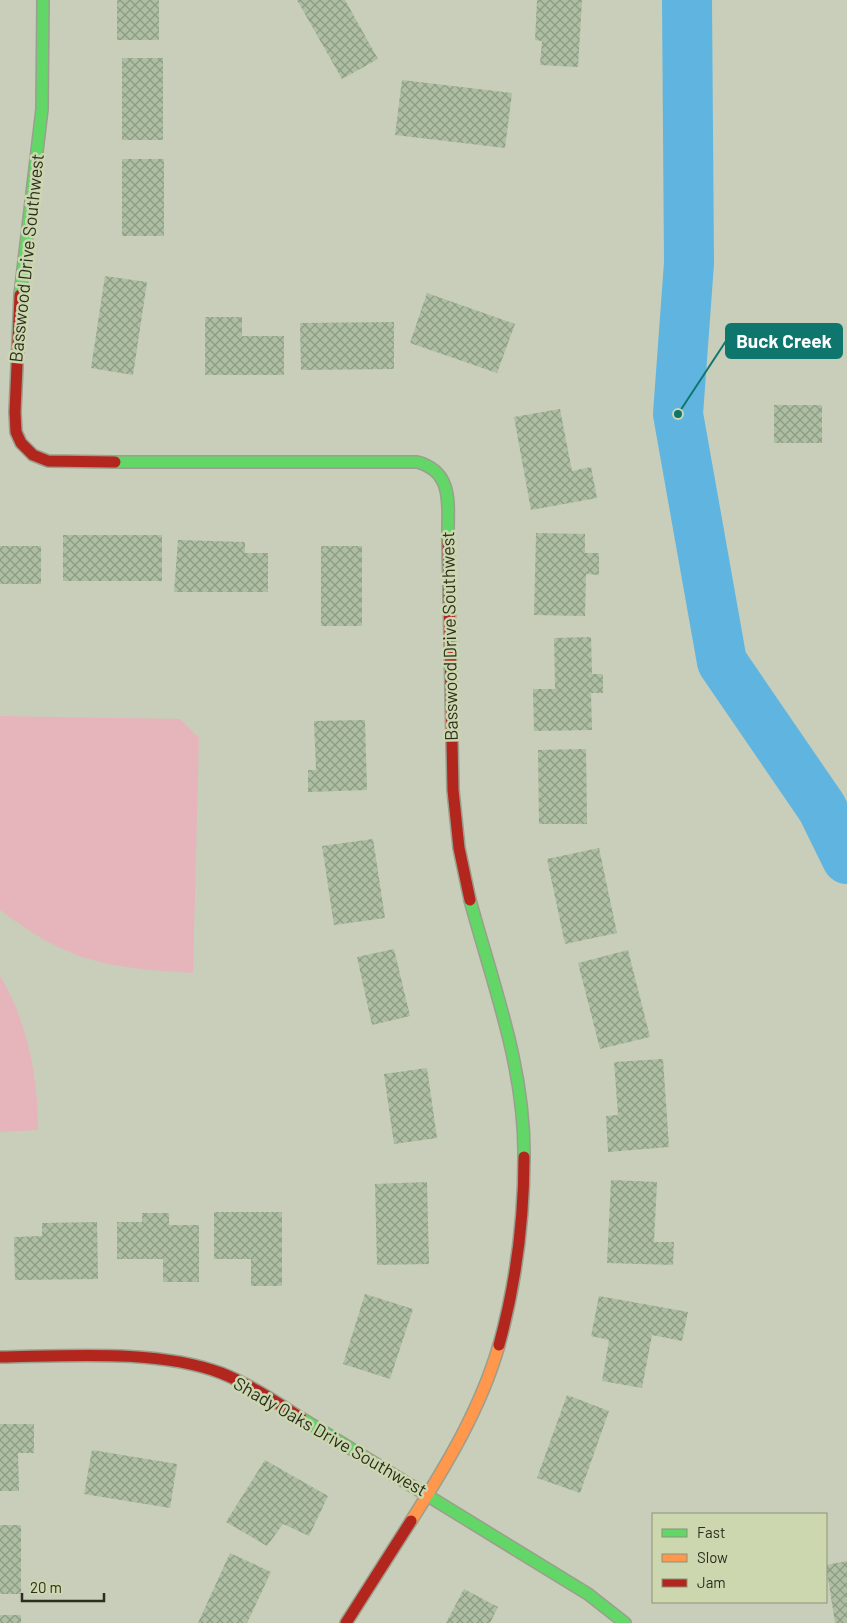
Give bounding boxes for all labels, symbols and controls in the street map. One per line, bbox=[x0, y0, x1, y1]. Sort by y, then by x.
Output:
street label: Basswood Drive Southwest bbox=[4, 152, 48, 363]
callout: Buck Creek bbox=[726, 324, 842, 358]
text: Buck Creek bbox=[736, 329, 832, 352]
street label: Basswood Drive Southwest bbox=[436, 531, 462, 741]
street label: Shady Oaks Drive Southwest bbox=[230, 1372, 431, 1501]
legend bbox=[652, 1513, 827, 1603]
text: Fast bbox=[697, 1523, 725, 1541]
text: Slow bbox=[697, 1548, 728, 1566]
scale bar bbox=[22, 1570, 105, 1602]
text: Jam bbox=[697, 1573, 726, 1591]
text: 20 m bbox=[30, 1578, 62, 1596]

